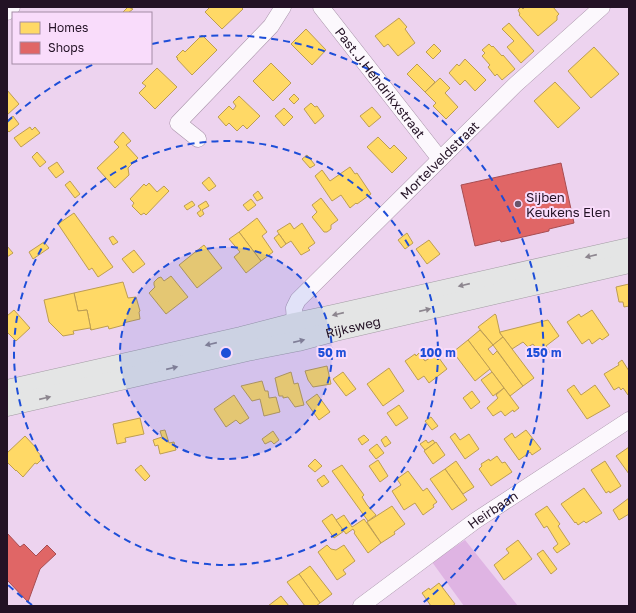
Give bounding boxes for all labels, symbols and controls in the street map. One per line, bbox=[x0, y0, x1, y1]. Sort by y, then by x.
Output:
legend bbox=[12, 12, 152, 64]
text: Homes bbox=[48, 20, 88, 35]
street label: Past.J.Hendrikxstraat bbox=[332, 24, 429, 141]
text: Shops bbox=[48, 40, 84, 55]
street label: Mortelveldstraat bbox=[397, 117, 482, 202]
place label: Sijben Keukens Elen bbox=[526, 189, 610, 220]
marker: Sijben Keukens Elen bbox=[513, 199, 523, 209]
one-way arrow bbox=[585, 254, 597, 260]
one-way arrow bbox=[458, 283, 470, 289]
one-way arrow bbox=[419, 307, 431, 313]
one-way arrow bbox=[331, 312, 344, 318]
street label: Rijksweg bbox=[324, 313, 382, 341]
one-way arrow bbox=[292, 337, 305, 343]
one-way arrow bbox=[205, 341, 217, 347]
text: 50 m bbox=[318, 345, 346, 360]
text: 100 m bbox=[420, 345, 456, 360]
text: 150 m bbox=[527, 345, 561, 360]
centre of rings bbox=[219, 346, 233, 360]
one-way arrow bbox=[165, 365, 178, 371]
one-way arrow bbox=[39, 394, 51, 400]
street label: Heirbaan bbox=[464, 487, 520, 532]

